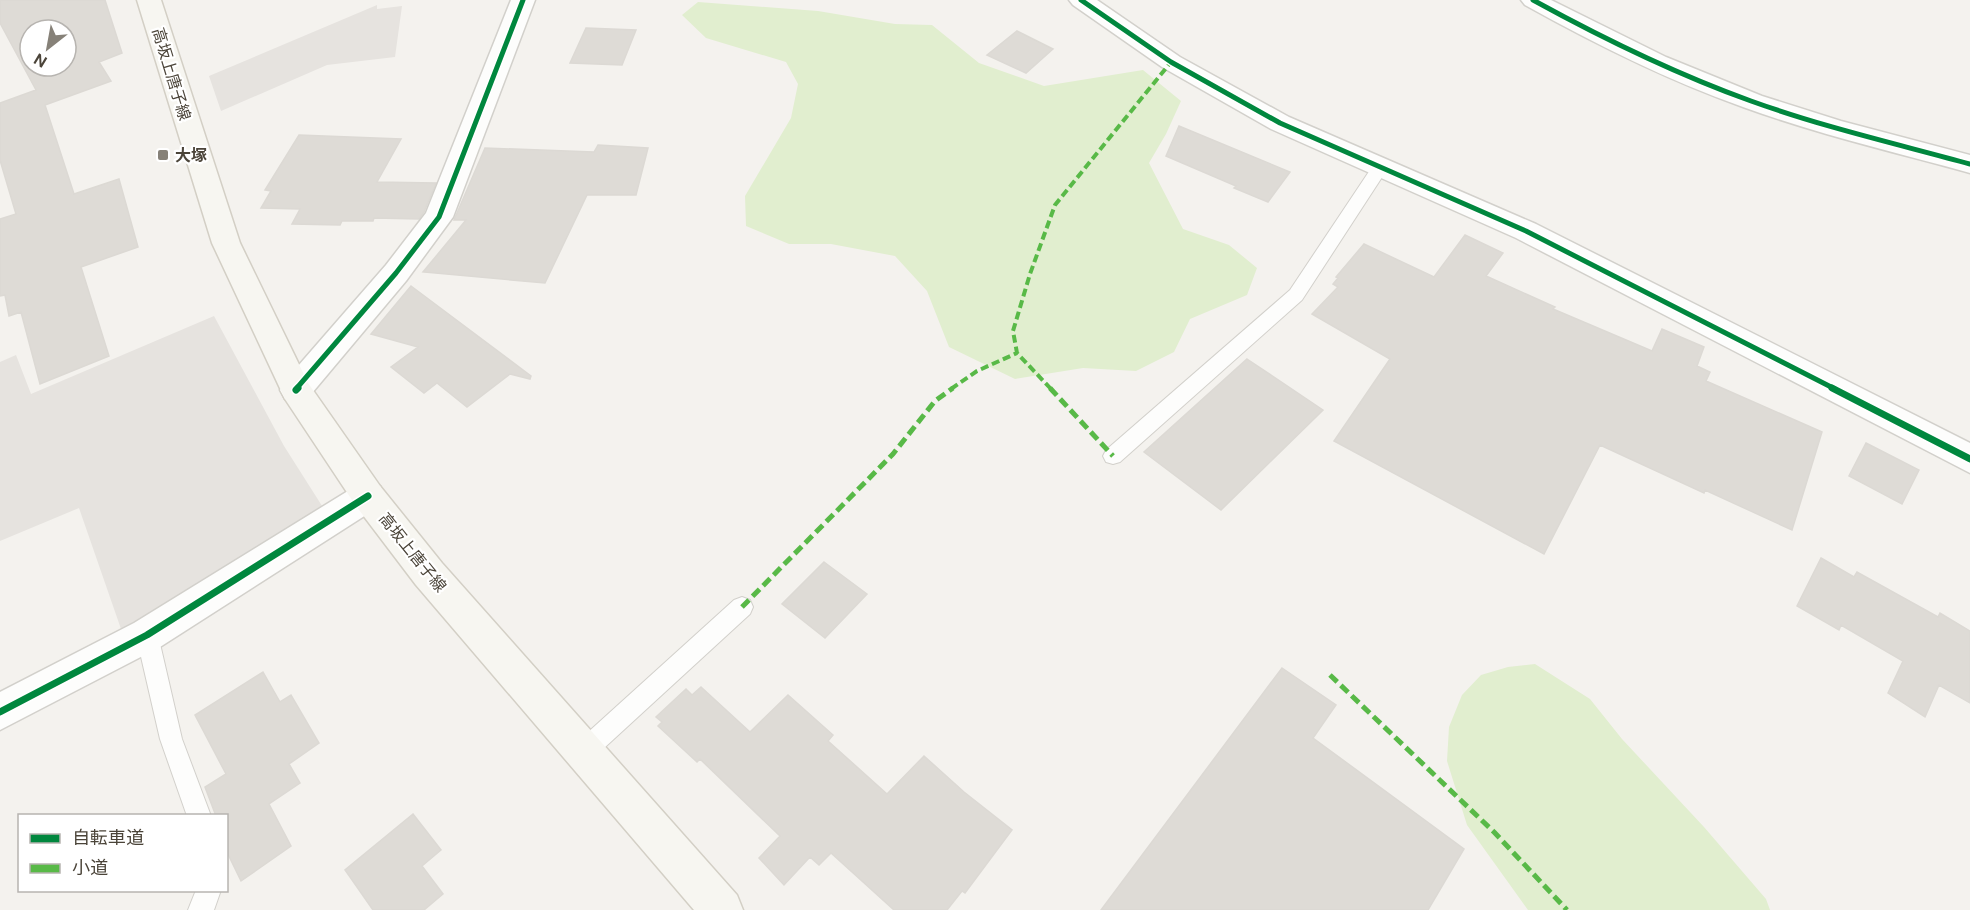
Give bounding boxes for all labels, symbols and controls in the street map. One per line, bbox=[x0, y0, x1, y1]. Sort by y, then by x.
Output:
north arrow bbox=[18, 18, 78, 78]
street label: 高坂上唐子線 bbox=[147, 25, 196, 123]
text: N bbox=[30, 48, 51, 72]
place label: 大塚 bbox=[175, 145, 207, 166]
marker: 大塚 bbox=[156, 148, 170, 162]
street label: 高坂上唐子線 bbox=[374, 508, 451, 596]
legend bbox=[18, 814, 228, 892]
text: 自転車道 bbox=[72, 826, 144, 850]
text: 小道 bbox=[72, 856, 108, 880]

